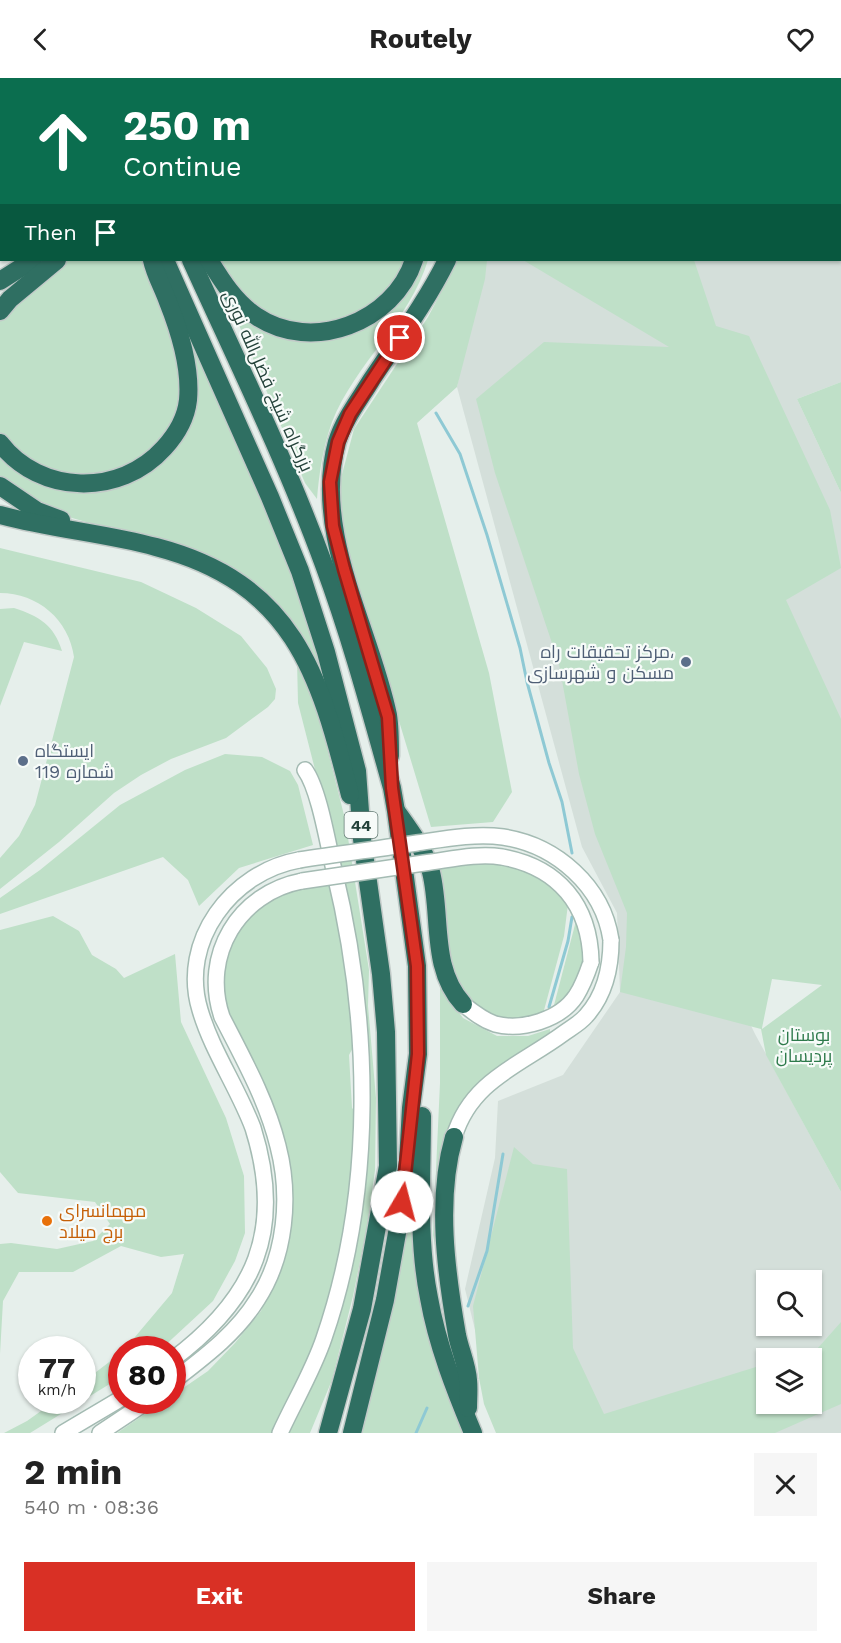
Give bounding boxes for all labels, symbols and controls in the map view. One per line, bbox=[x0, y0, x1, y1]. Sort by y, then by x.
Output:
icon: back bbox=[24, 23, 57, 56]
text: Routely bbox=[369, 23, 472, 55]
icon: heart bbox=[784, 23, 817, 56]
text: 250 m bbox=[123, 101, 251, 150]
icon: ahead bbox=[24, 102, 102, 180]
text: Continue bbox=[123, 151, 242, 183]
icon: arrive bbox=[89, 216, 122, 249]
text: Then bbox=[24, 220, 77, 245]
street label: بزرگراه شیخ فضل‌الله نوری bbox=[217, 286, 319, 476]
pin bbox=[374, 312, 425, 363]
icon: arrive bbox=[383, 321, 416, 354]
place label: مرکز تحقیقات راه، مسکن و شهرسازی bbox=[527, 641, 674, 684]
marker: مرکز تحقیقات راه، مسکن و شهرسازی bbox=[679, 655, 693, 669]
place label: ایستگاه شماره 119 bbox=[35, 740, 114, 783]
marker: ایستگاه شماره 119 bbox=[16, 754, 30, 768]
road number: 44 bbox=[344, 812, 378, 838]
park label: بوستان پردیسان bbox=[776, 1024, 832, 1068]
position arrow bbox=[370, 1170, 434, 1234]
place label: مهمانسرای برج میلاد bbox=[59, 1200, 146, 1244]
marker: مهمانسرای برج میلاد bbox=[40, 1214, 54, 1228]
map controls bbox=[756, 1270, 822, 1414]
button: search bbox=[756, 1270, 822, 1336]
speed limit sign: 80 bbox=[108, 1336, 186, 1414]
button: layers bbox=[756, 1348, 822, 1414]
text: 77 bbox=[39, 1350, 75, 1385]
text: km/h bbox=[38, 1381, 76, 1399]
text: 2 min bbox=[24, 1451, 122, 1493]
button: close bbox=[754, 1453, 817, 1516]
text: 540 m · 08:36 bbox=[24, 1495, 159, 1519]
button: Exit bbox=[24, 1562, 415, 1631]
button: Share bbox=[427, 1562, 817, 1631]

